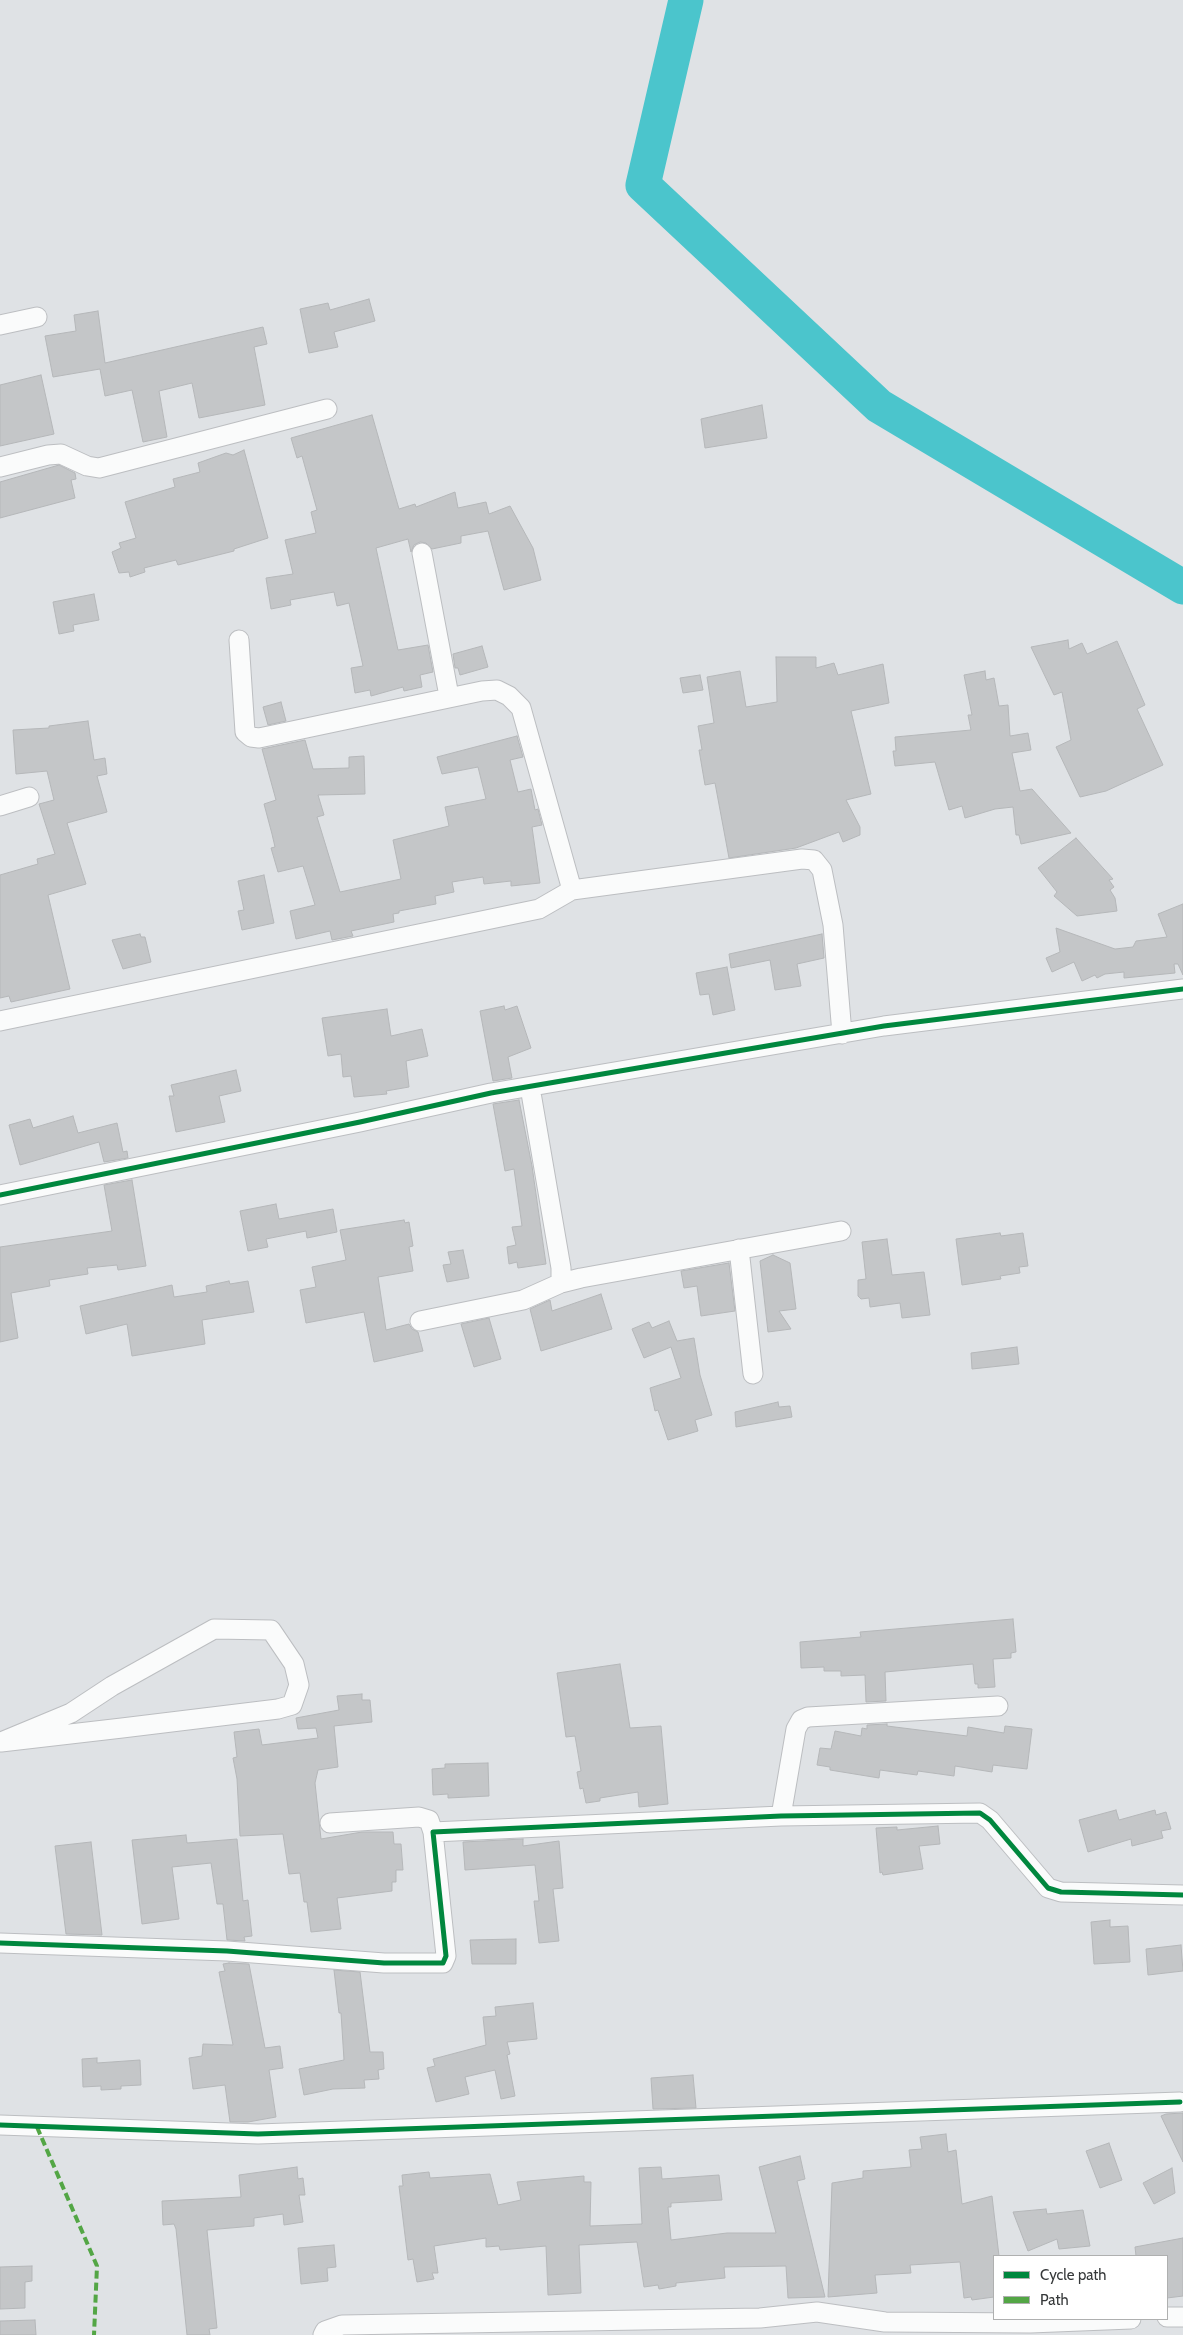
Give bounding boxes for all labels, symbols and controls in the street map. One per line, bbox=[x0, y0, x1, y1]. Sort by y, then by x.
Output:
legend bbox=[993, 2255, 1168, 2320]
text: Cycle path bbox=[1040, 2266, 1106, 2284]
text: Path bbox=[1040, 2291, 1069, 2309]

